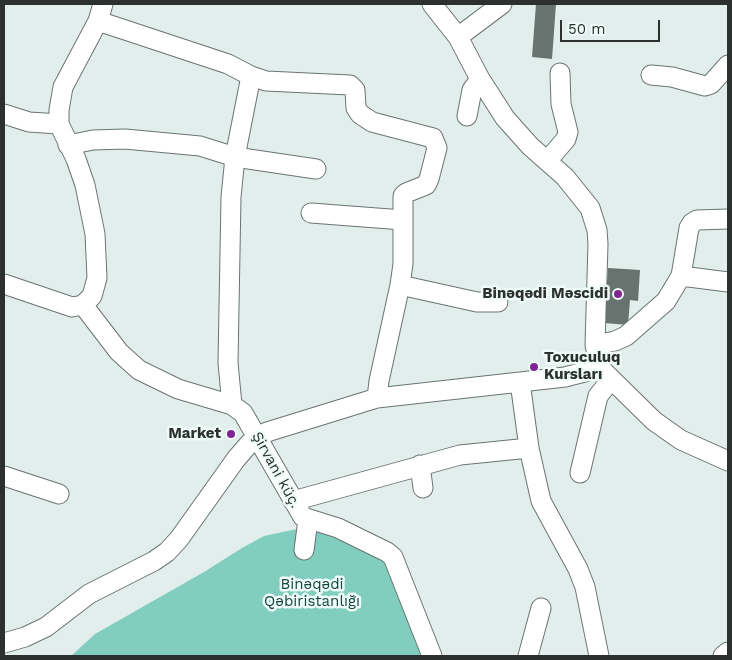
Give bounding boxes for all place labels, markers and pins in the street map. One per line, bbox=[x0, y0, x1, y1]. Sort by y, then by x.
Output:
place label: Binəqədi Məscidi bbox=[482, 285, 608, 303]
marker: Binəqədi Məscidi bbox=[612, 288, 624, 300]
place label: Toxuculuq Kursları bbox=[544, 349, 621, 384]
marker: Toxuculuq Kursları bbox=[528, 361, 540, 373]
place label: Market bbox=[168, 425, 221, 443]
marker: Market bbox=[225, 428, 237, 440]

